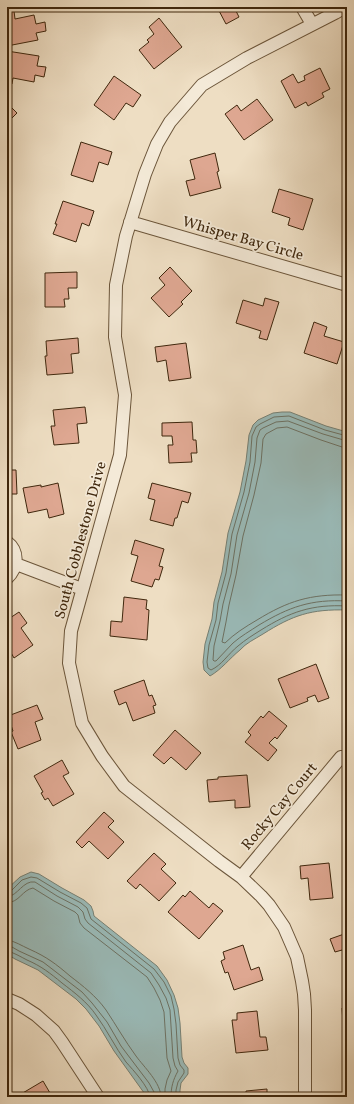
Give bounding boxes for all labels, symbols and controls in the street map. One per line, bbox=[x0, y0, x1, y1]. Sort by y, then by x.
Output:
street label: Whisper Bay Circle bbox=[179, 212, 306, 267]
street label: South Cobblestone Drive bbox=[50, 459, 113, 622]
street label: Rocky Cay Court bbox=[237, 759, 323, 855]

